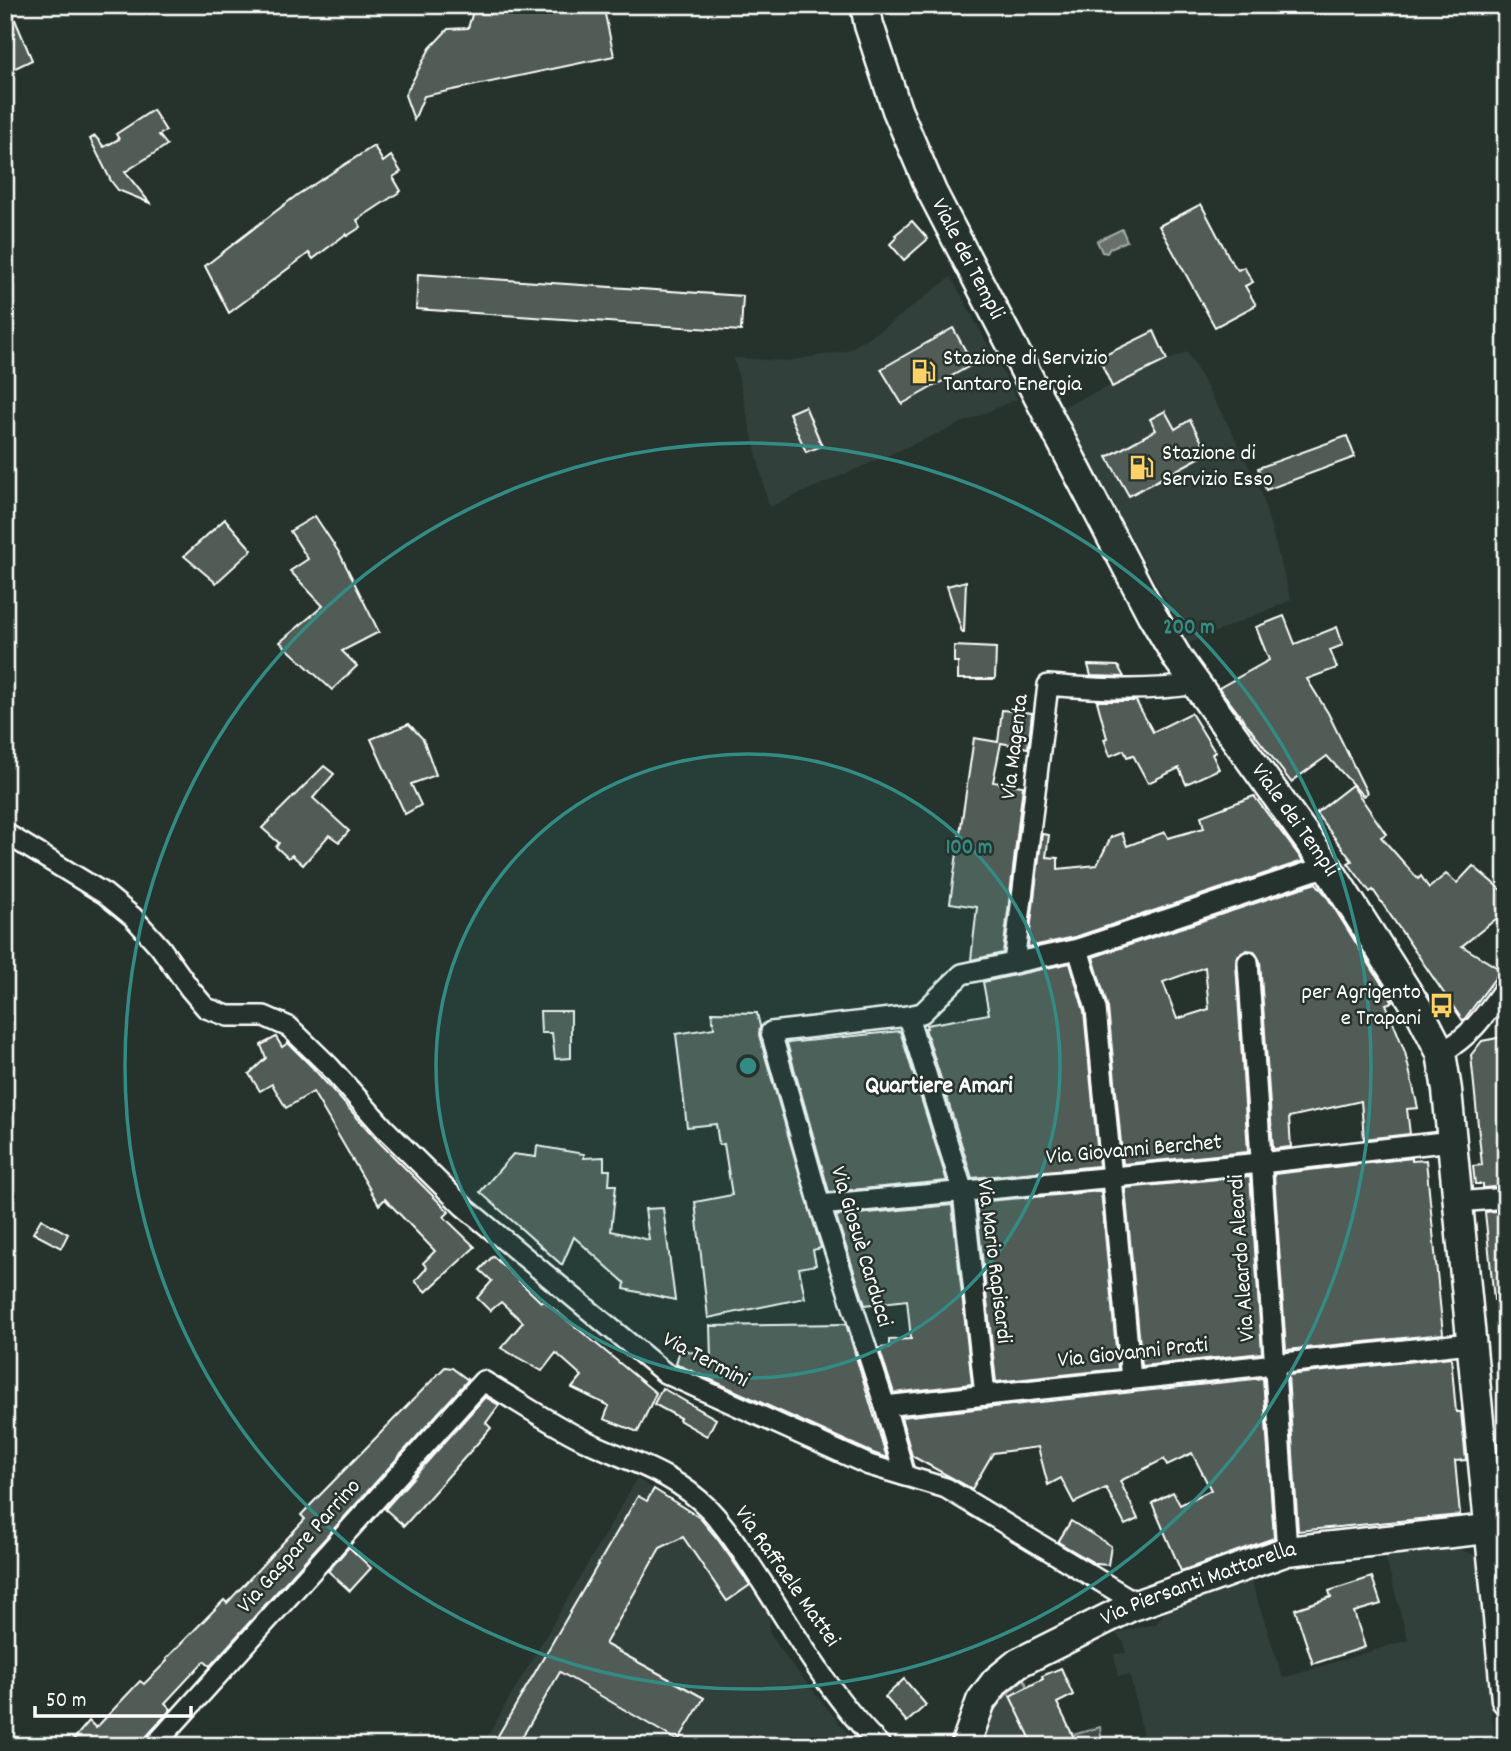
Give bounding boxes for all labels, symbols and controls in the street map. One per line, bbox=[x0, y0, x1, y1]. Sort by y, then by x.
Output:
street label: Viale dei Templi bbox=[922, 193, 1012, 326]
place label: Stazione di Servizio Tantaro Energia bbox=[943, 343, 1108, 402]
fuel station icon: Stazione di Servizio Tantaro Energia bbox=[909, 358, 937, 386]
place label: Stazione di Servizio Esso bbox=[1162, 438, 1273, 497]
fuel station icon: Stazione di Servizio Esso bbox=[1128, 453, 1156, 481]
text: 200 m bbox=[1163, 614, 1215, 644]
street label: Via Magenta bbox=[993, 691, 1039, 801]
street label: Viale dei Templi bbox=[1242, 757, 1347, 884]
text: 100 m bbox=[946, 834, 992, 864]
place label: per Agrigento e Trapani bbox=[1302, 977, 1421, 1036]
bus stop icon: per Agrigento e Trapani bbox=[1427, 992, 1455, 1020]
centre of rings bbox=[736, 1054, 760, 1078]
district label: Quartiere Amari bbox=[865, 1070, 1013, 1104]
street label: Via Giovanni Berchet bbox=[1045, 1127, 1223, 1175]
street label: Via Giosuè Carducci bbox=[820, 1163, 900, 1331]
street label: Via Aleardo Aleardi bbox=[1221, 1173, 1265, 1343]
street label: Via Mario Rapisardi bbox=[967, 1178, 1019, 1346]
street label: Via Termini bbox=[656, 1324, 754, 1398]
street label: Via Giovanni Prati bbox=[1056, 1330, 1210, 1378]
street label: Via Gaspare Parrino bbox=[230, 1472, 370, 1622]
street label: Via Raffaele Mattei bbox=[725, 1499, 847, 1655]
street label: Via Piersanti Mattarella bbox=[1095, 1533, 1299, 1635]
scale bar bbox=[35, 1674, 191, 1718]
text: 50 m bbox=[46, 1687, 86, 1717]

